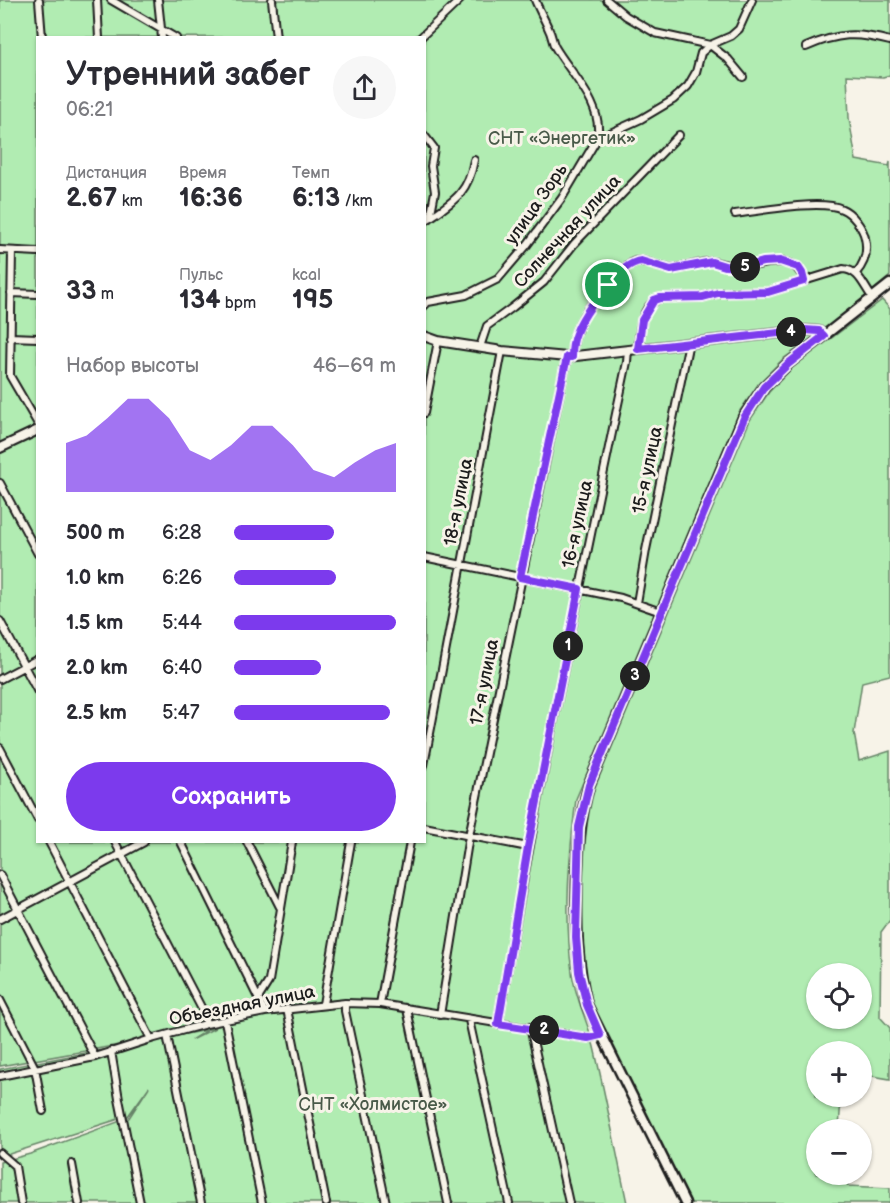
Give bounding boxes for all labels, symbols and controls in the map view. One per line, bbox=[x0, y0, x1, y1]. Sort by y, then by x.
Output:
text: Утренний забег bbox=[66, 55, 311, 95]
button: share bbox=[333, 56, 396, 119]
text: 06:21 bbox=[66, 98, 113, 122]
park label: СНТ «Энергетик» bbox=[488, 128, 636, 149]
street label: улица Зорь bbox=[501, 160, 572, 249]
text: Дистанция bbox=[66, 164, 147, 183]
text: Время bbox=[179, 164, 227, 183]
text: Темп bbox=[292, 164, 330, 183]
street label: Солнечная улица bbox=[510, 170, 625, 292]
text: 2.67 bbox=[66, 183, 117, 214]
text: 16:36 bbox=[179, 183, 243, 214]
text: 6:13 bbox=[292, 183, 340, 214]
text: km bbox=[117, 192, 143, 211]
text: /km bbox=[340, 192, 373, 211]
pin: 5 bbox=[730, 252, 760, 282]
text: 5 bbox=[740, 257, 750, 276]
pin bbox=[582, 259, 633, 310]
text: Пульс bbox=[179, 266, 223, 285]
text: kcal bbox=[292, 266, 321, 285]
icon: arrive bbox=[591, 268, 624, 301]
text: 33 bbox=[66, 276, 96, 307]
text: m bbox=[96, 285, 114, 304]
text: 134 bbox=[179, 285, 220, 316]
text: 195 bbox=[292, 285, 333, 316]
text: bpm bbox=[220, 294, 256, 313]
pin: 4 bbox=[776, 317, 806, 347]
text: 4 bbox=[786, 322, 796, 341]
text: Набор высоты bbox=[66, 354, 199, 378]
text: 46–69 m bbox=[313, 354, 396, 378]
street label: 15-я улица bbox=[628, 424, 667, 516]
street label: 18-я улица bbox=[440, 456, 477, 548]
street label: 16-я улица bbox=[558, 478, 597, 570]
text: 500 m bbox=[66, 521, 125, 545]
text: 6:28 bbox=[162, 521, 202, 545]
text: 1.0 km bbox=[66, 566, 124, 590]
text: 6:26 bbox=[162, 566, 202, 590]
text: 1.5 km bbox=[66, 611, 123, 635]
text: 5:44 bbox=[162, 611, 202, 635]
pin: 1 bbox=[553, 631, 583, 661]
text: 1 bbox=[565, 636, 571, 655]
street label: 17-я улица bbox=[466, 637, 503, 727]
text: 2.0 km bbox=[66, 656, 128, 680]
text: 6:40 bbox=[162, 656, 202, 680]
pin: 3 bbox=[620, 661, 650, 691]
text: 3 bbox=[630, 666, 640, 685]
text: 2.5 km bbox=[66, 701, 127, 725]
text: 5:47 bbox=[162, 701, 200, 725]
button: Сохранить bbox=[66, 762, 396, 831]
map controls bbox=[806, 963, 872, 1185]
button: locate bbox=[806, 963, 872, 1029]
street label: Объездная улица bbox=[167, 981, 317, 1030]
pin: 2 bbox=[529, 1015, 559, 1045]
text: 2 bbox=[539, 1020, 549, 1039]
button: + bbox=[806, 1041, 872, 1107]
park label: СНТ «Холмистое» bbox=[299, 1094, 447, 1115]
button: − bbox=[806, 1119, 872, 1185]

